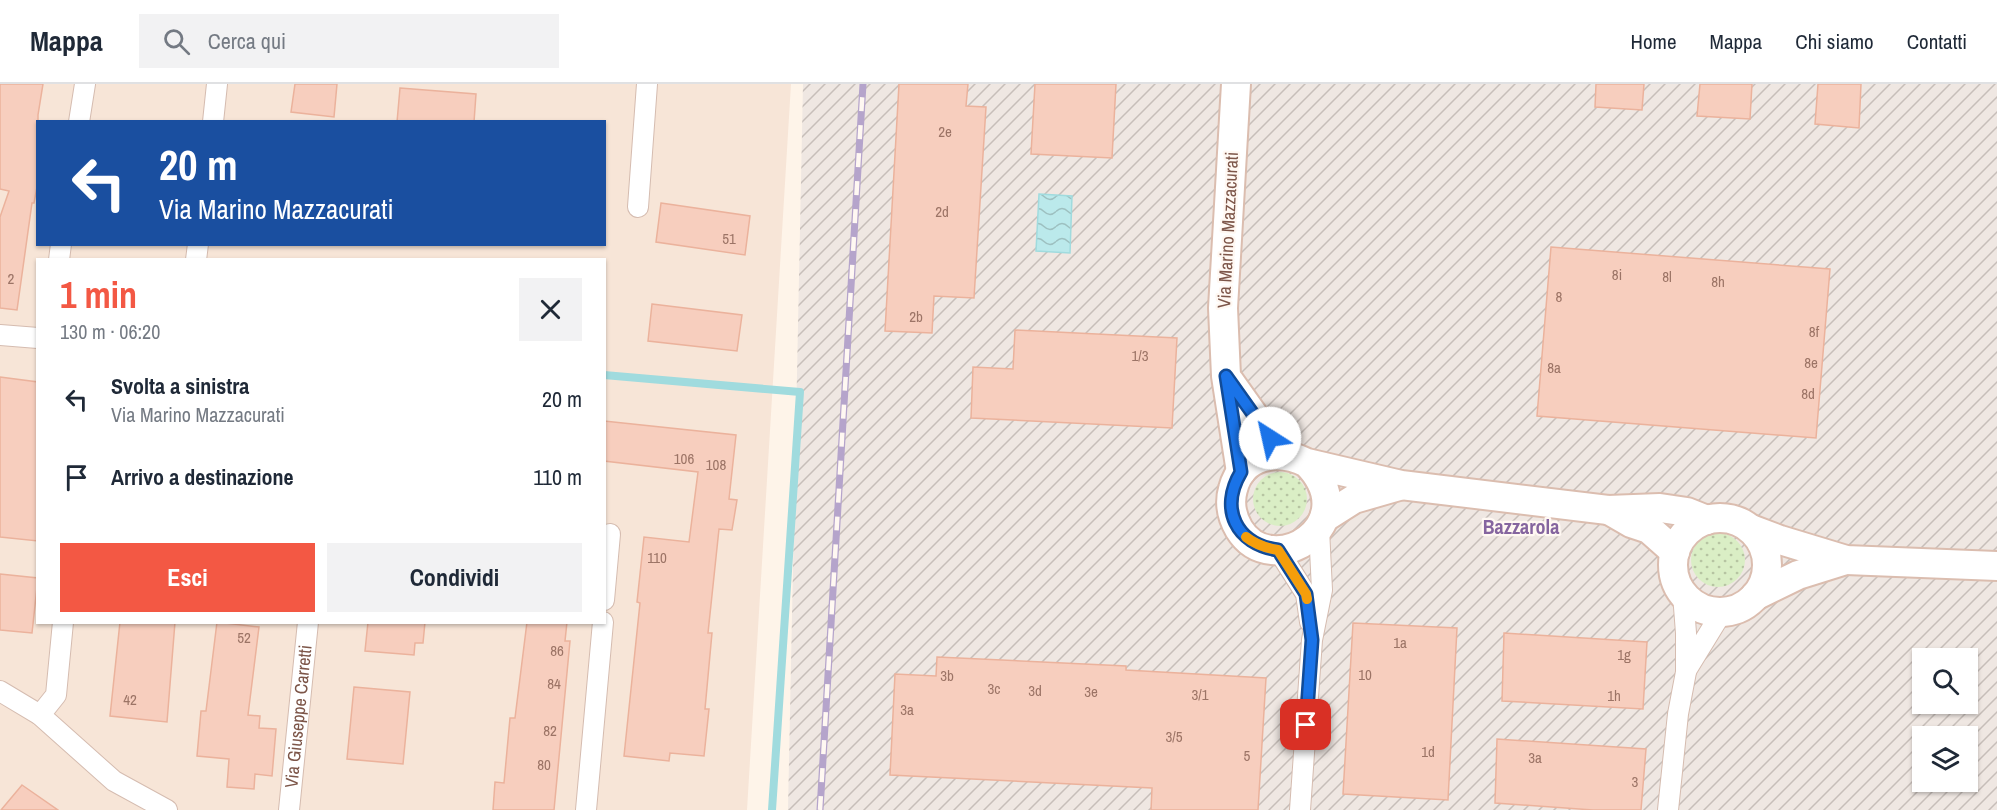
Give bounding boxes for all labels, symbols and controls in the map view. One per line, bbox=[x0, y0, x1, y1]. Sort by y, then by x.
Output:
search box bbox=[139, 14, 559, 68]
text: Mappa bbox=[30, 22, 103, 60]
icon: search bbox=[160, 25, 193, 58]
text: Cerca qui bbox=[208, 26, 286, 56]
text: Home bbox=[1631, 27, 1677, 56]
text: Mappa bbox=[1710, 27, 1762, 56]
text: Chi siamo bbox=[1795, 27, 1874, 56]
text: Contatti bbox=[1907, 27, 1967, 56]
house number: 2e bbox=[938, 121, 952, 142]
text: 20 m bbox=[159, 137, 238, 193]
icon: left bbox=[60, 144, 138, 222]
street label: Via Marino Mazzacurati bbox=[1211, 151, 1244, 309]
text: Via Marino Mazzacurati bbox=[159, 191, 394, 227]
house number: 2d bbox=[935, 201, 949, 222]
house number: 51 bbox=[722, 228, 736, 249]
house number: 8i bbox=[1612, 264, 1622, 285]
house number: 8l bbox=[1662, 266, 1672, 287]
house number: 2 bbox=[8, 268, 15, 289]
text: 1 min bbox=[60, 271, 137, 319]
house number: 8h bbox=[1711, 271, 1725, 292]
button: close bbox=[519, 278, 582, 341]
house number: 8 bbox=[1556, 286, 1563, 307]
house number: 2b bbox=[909, 306, 923, 327]
text: 130 m · 06:20 bbox=[60, 318, 160, 345]
house number: 8f bbox=[1809, 321, 1820, 342]
house number: 1/3 bbox=[1131, 345, 1149, 366]
house number: 8e bbox=[1804, 352, 1818, 373]
house number: 8a bbox=[1547, 357, 1561, 378]
text: Svolta a sinistra bbox=[111, 371, 249, 401]
icon: left bbox=[60, 383, 93, 416]
house number: 8d bbox=[1801, 383, 1815, 404]
text: 20 m bbox=[542, 384, 582, 414]
text: Via Marino Mazzacurati bbox=[111, 401, 285, 428]
position arrow bbox=[1238, 406, 1302, 470]
house number: 106 bbox=[674, 448, 694, 469]
house number: 108 bbox=[706, 454, 726, 475]
icon: arrive bbox=[60, 461, 93, 494]
text: Arrivo a destinazione bbox=[111, 462, 293, 492]
text: 110 m bbox=[533, 462, 582, 492]
district label: Bazzarola bbox=[1483, 513, 1559, 540]
button: Esci bbox=[60, 543, 315, 612]
button: Condividi bbox=[327, 543, 582, 612]
house number: 110 bbox=[647, 547, 667, 568]
house number: 52 bbox=[237, 627, 251, 648]
house number: 1a bbox=[1393, 632, 1407, 653]
house number: 86 bbox=[550, 640, 564, 661]
street label: Via Giuseppe Carretti bbox=[278, 644, 318, 789]
house number: 1g bbox=[1617, 644, 1631, 665]
map controls bbox=[1912, 648, 1978, 792]
button: search bbox=[1912, 648, 1978, 714]
house number: 10 bbox=[1358, 664, 1372, 685]
house number: 3b bbox=[940, 665, 954, 686]
house number: 84 bbox=[547, 673, 561, 694]
house number: 3c bbox=[988, 678, 1001, 699]
house number: 3d bbox=[1028, 680, 1042, 701]
house number: 3e bbox=[1084, 681, 1098, 702]
house number: 3/1 bbox=[1191, 684, 1209, 705]
house number: 1h bbox=[1607, 685, 1621, 706]
house number: 42 bbox=[123, 689, 137, 710]
house number: 3a bbox=[900, 699, 914, 720]
pin bbox=[1280, 699, 1331, 750]
icon: arrive bbox=[1289, 708, 1322, 741]
house number: 82 bbox=[543, 720, 557, 741]
house number: 3/5 bbox=[1165, 726, 1183, 747]
button: layers bbox=[1912, 726, 1978, 792]
house number: 1d bbox=[1421, 741, 1435, 762]
house number: 5 bbox=[1244, 745, 1251, 766]
house number: 3a bbox=[1528, 747, 1542, 768]
house number: 80 bbox=[537, 754, 551, 775]
house number: 3 bbox=[1632, 771, 1639, 792]

